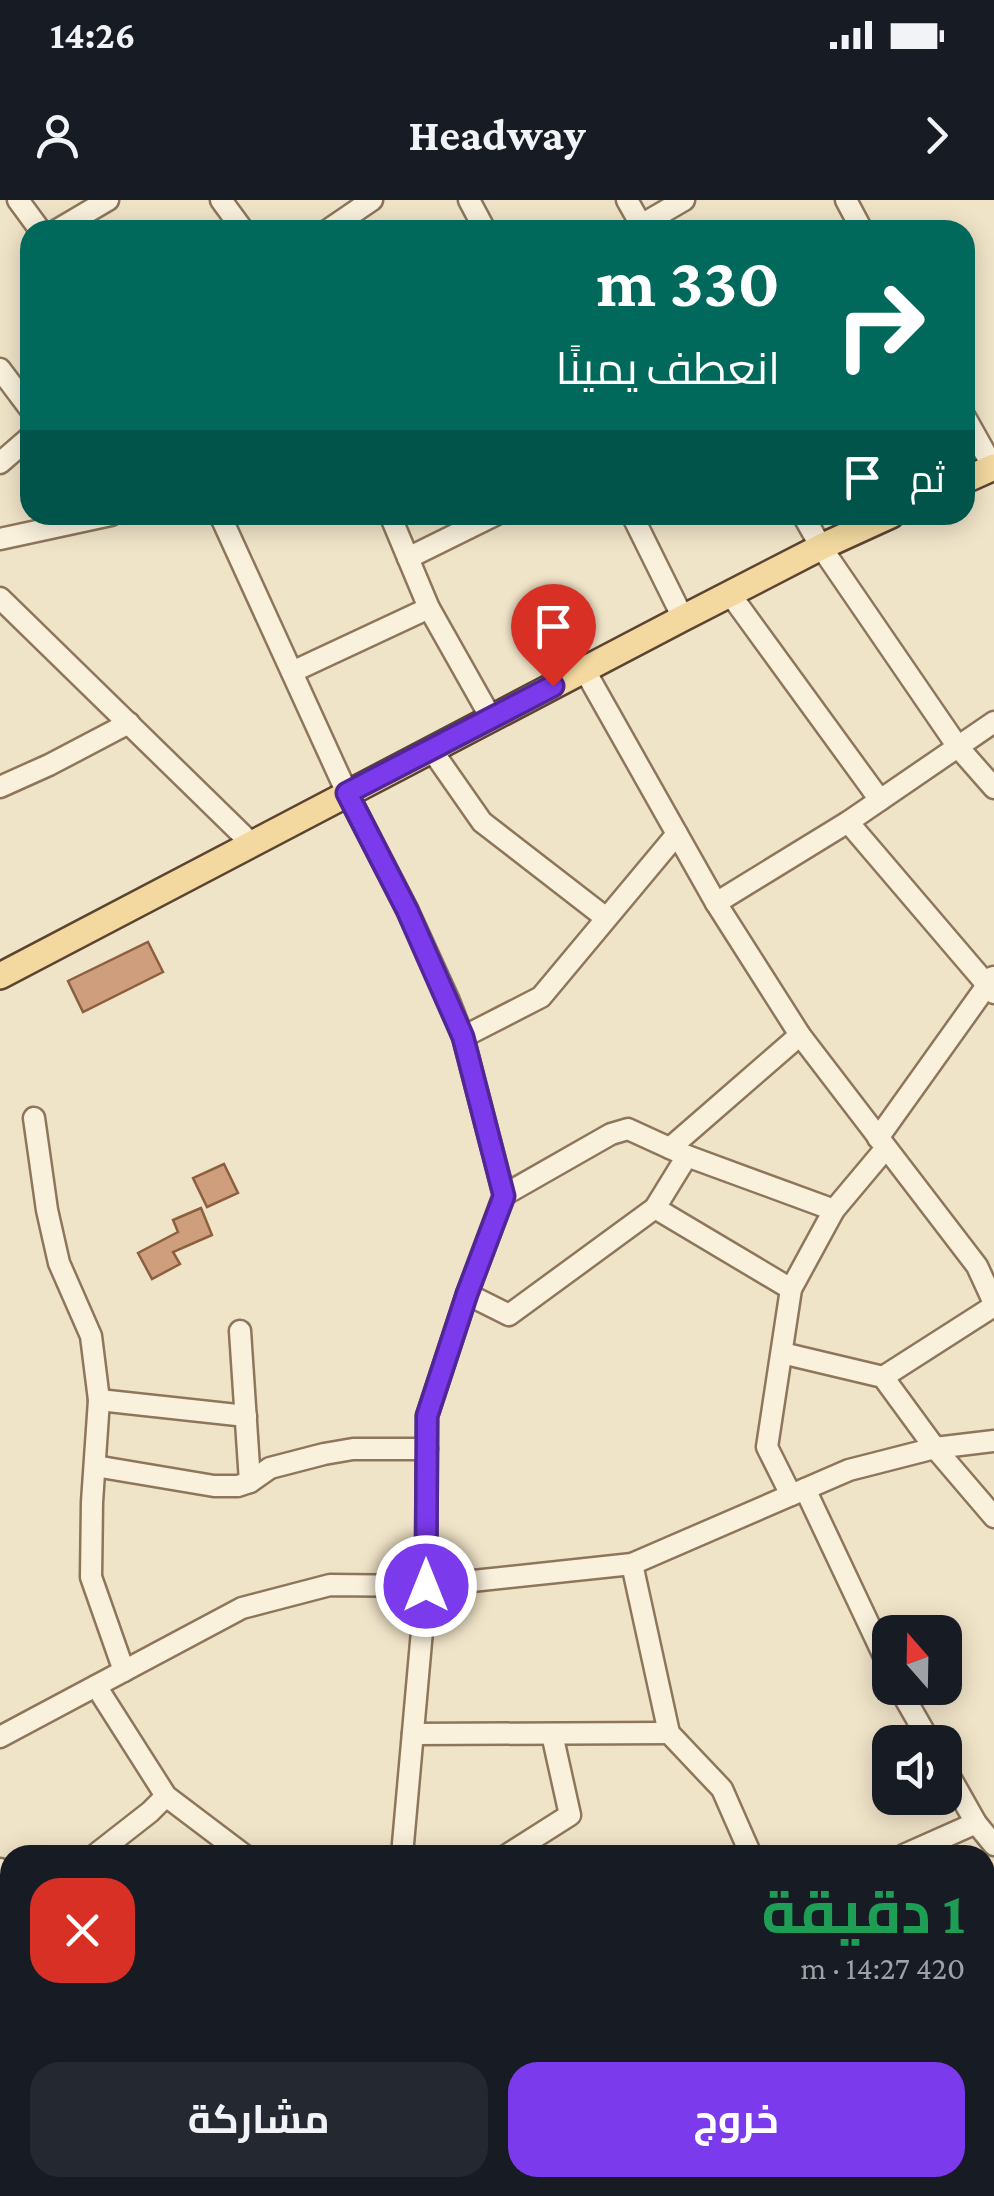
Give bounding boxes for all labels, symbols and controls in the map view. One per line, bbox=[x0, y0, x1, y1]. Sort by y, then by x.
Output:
text: 14:26 bbox=[50, 14, 135, 56]
icon: person bbox=[30, 108, 85, 163]
icon: forward bbox=[909, 108, 964, 163]
text: Headway bbox=[408, 110, 586, 160]
text: 330 m bbox=[597, 243, 780, 321]
icon: right bbox=[815, 260, 945, 390]
text: انعطف يمينًا bbox=[556, 344, 780, 394]
icon: arrive bbox=[835, 450, 890, 505]
text: ثم bbox=[910, 458, 945, 500]
pin bbox=[511, 584, 596, 687]
icon: arrive bbox=[526, 599, 581, 654]
position arrow bbox=[374, 1534, 478, 1638]
north arrow bbox=[872, 1615, 962, 1705]
map controls bbox=[872, 1615, 962, 1815]
button: sound bbox=[872, 1725, 962, 1815]
button: close bbox=[30, 1878, 135, 1983]
text: 1 دقيقة bbox=[761, 1879, 965, 1946]
text: 420 m · 14:27 bbox=[800, 1950, 965, 1986]
button: مشاركة bbox=[30, 2062, 488, 2177]
button: خروج bbox=[508, 2062, 965, 2177]

